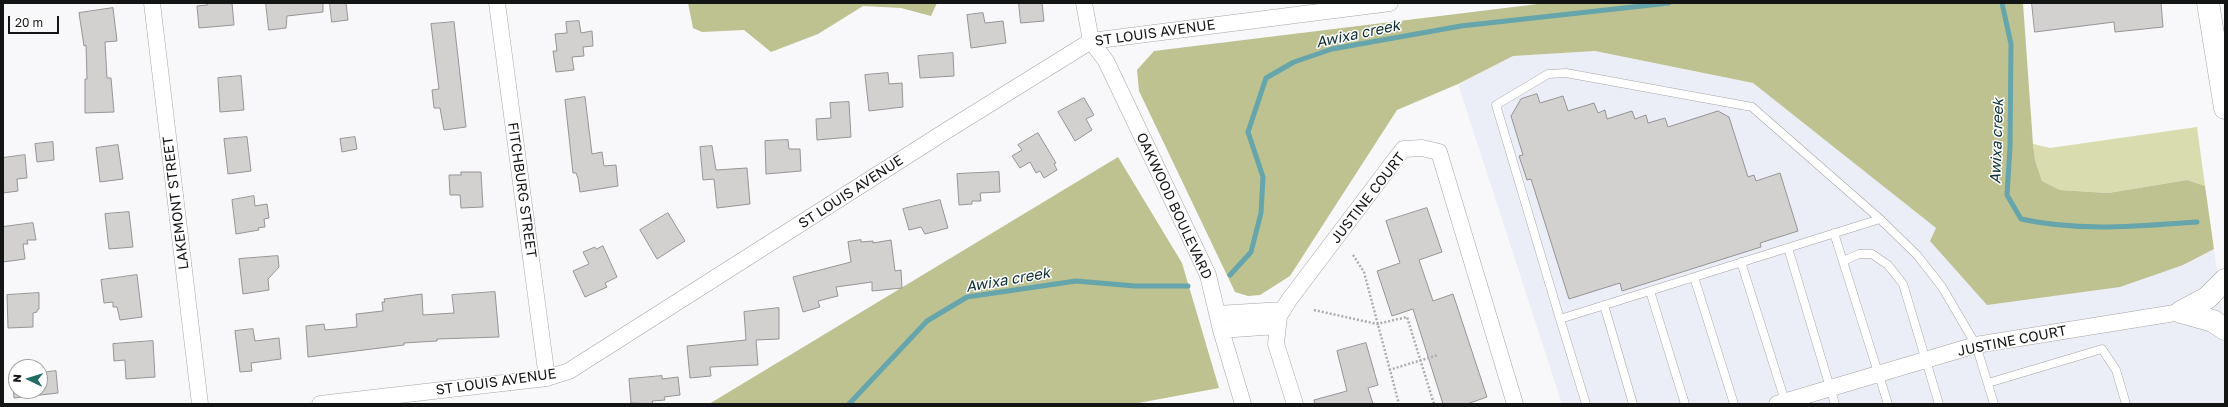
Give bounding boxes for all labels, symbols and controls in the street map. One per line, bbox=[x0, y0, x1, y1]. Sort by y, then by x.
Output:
scale bar bbox=[10, 8, 61, 34]
text: 20 m bbox=[15, 15, 43, 30]
street label: ST LOUIS AVENUE bbox=[1094, 16, 1216, 50]
water label: Awixa creek bbox=[1314, 16, 1402, 52]
water label: Awixa creek bbox=[1987, 98, 2007, 184]
street label: FITCHBURG STREET bbox=[504, 121, 540, 259]
street label: OAKWOOD BOULEVARD bbox=[1133, 130, 1215, 282]
street label: LAKEMONT STREET bbox=[159, 135, 193, 271]
street label: JUSTINE COURT bbox=[1327, 149, 1409, 247]
street label: ST LOUIS AVENUE bbox=[796, 152, 906, 232]
water label: Awixa creek bbox=[964, 264, 1052, 296]
street label: JUSTINE COURT bbox=[1956, 322, 2068, 360]
north arrow bbox=[8, 359, 48, 399]
street label: ST LOUIS AVENUE bbox=[435, 365, 557, 399]
text: N bbox=[10, 374, 23, 383]

